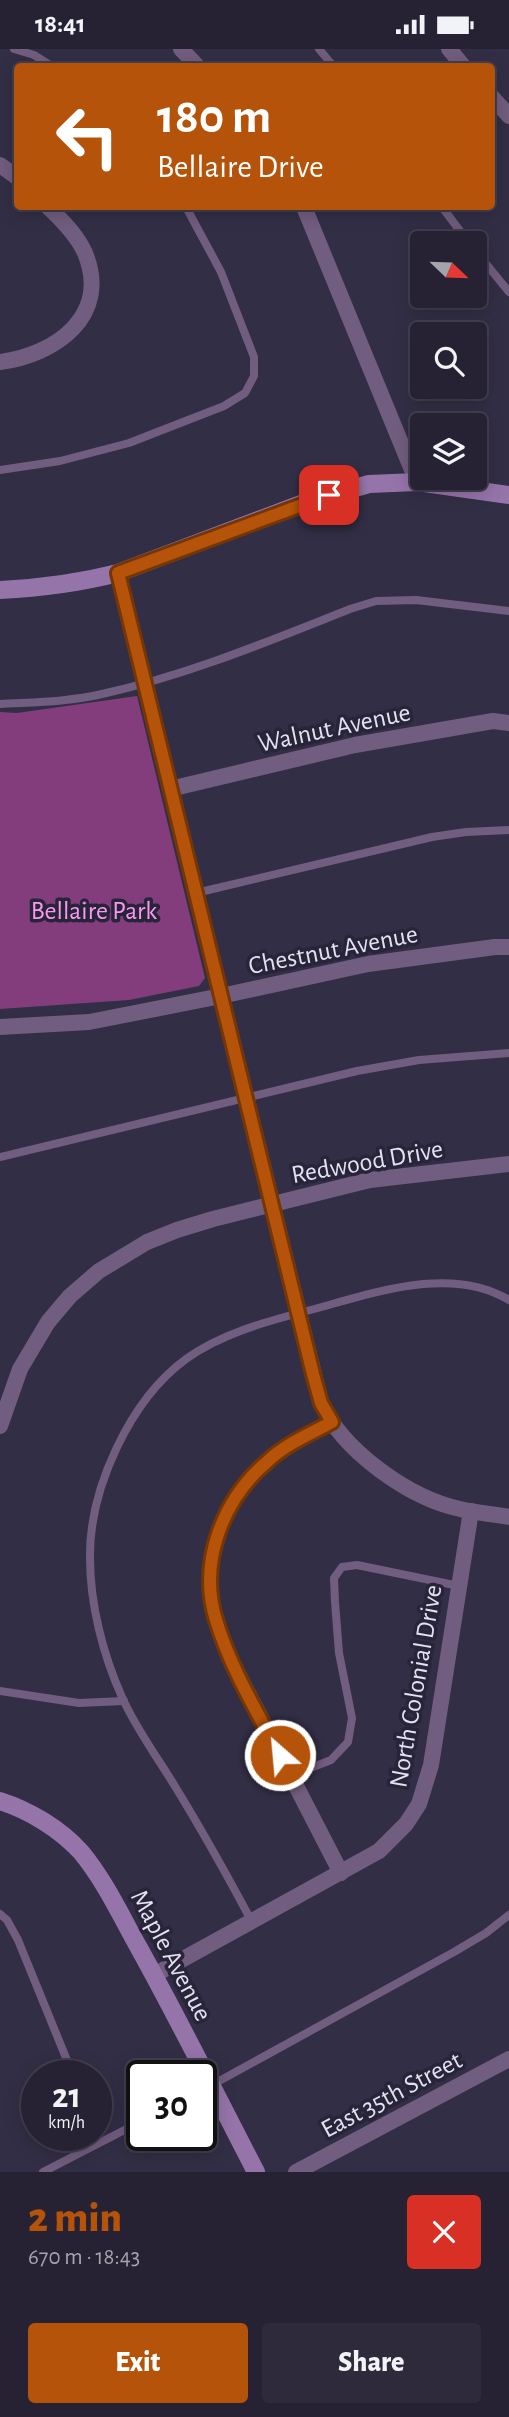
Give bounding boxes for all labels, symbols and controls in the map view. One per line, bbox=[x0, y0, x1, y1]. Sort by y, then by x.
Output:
text: 18:41 bbox=[35, 11, 86, 37]
icon: left bbox=[42, 91, 133, 182]
text: 180 m bbox=[157, 93, 271, 142]
text: Bellaire Drive bbox=[157, 151, 324, 183]
north arrow bbox=[410, 231, 486, 308]
map controls bbox=[410, 231, 487, 490]
button: search bbox=[410, 322, 487, 399]
button: layers bbox=[410, 413, 487, 490]
pin bbox=[299, 465, 359, 525]
icon: arrive bbox=[310, 476, 348, 514]
street label: Walnut Avenue bbox=[256, 699, 413, 757]
park label: Bellaire Park bbox=[31, 898, 157, 924]
street label: Chestnut Avenue bbox=[246, 921, 420, 979]
street label: Redwood Drive bbox=[289, 1136, 445, 1188]
street label: North Colonial Drive bbox=[385, 1583, 447, 1790]
position arrow bbox=[243, 1718, 317, 1792]
street label: Maple Avenue bbox=[126, 1886, 216, 2025]
street label: East 35th Street bbox=[317, 2047, 466, 2143]
speed limit sign: 30 bbox=[126, 2060, 217, 2151]
text: 21 bbox=[52, 2079, 81, 2114]
text: km/h bbox=[48, 2114, 85, 2132]
button: close bbox=[407, 2195, 481, 2269]
text: 2 min bbox=[28, 2197, 122, 2239]
text: 670 m · 18:43 bbox=[28, 2246, 140, 2269]
button: Exit bbox=[28, 2323, 248, 2403]
button: Share bbox=[262, 2323, 481, 2403]

